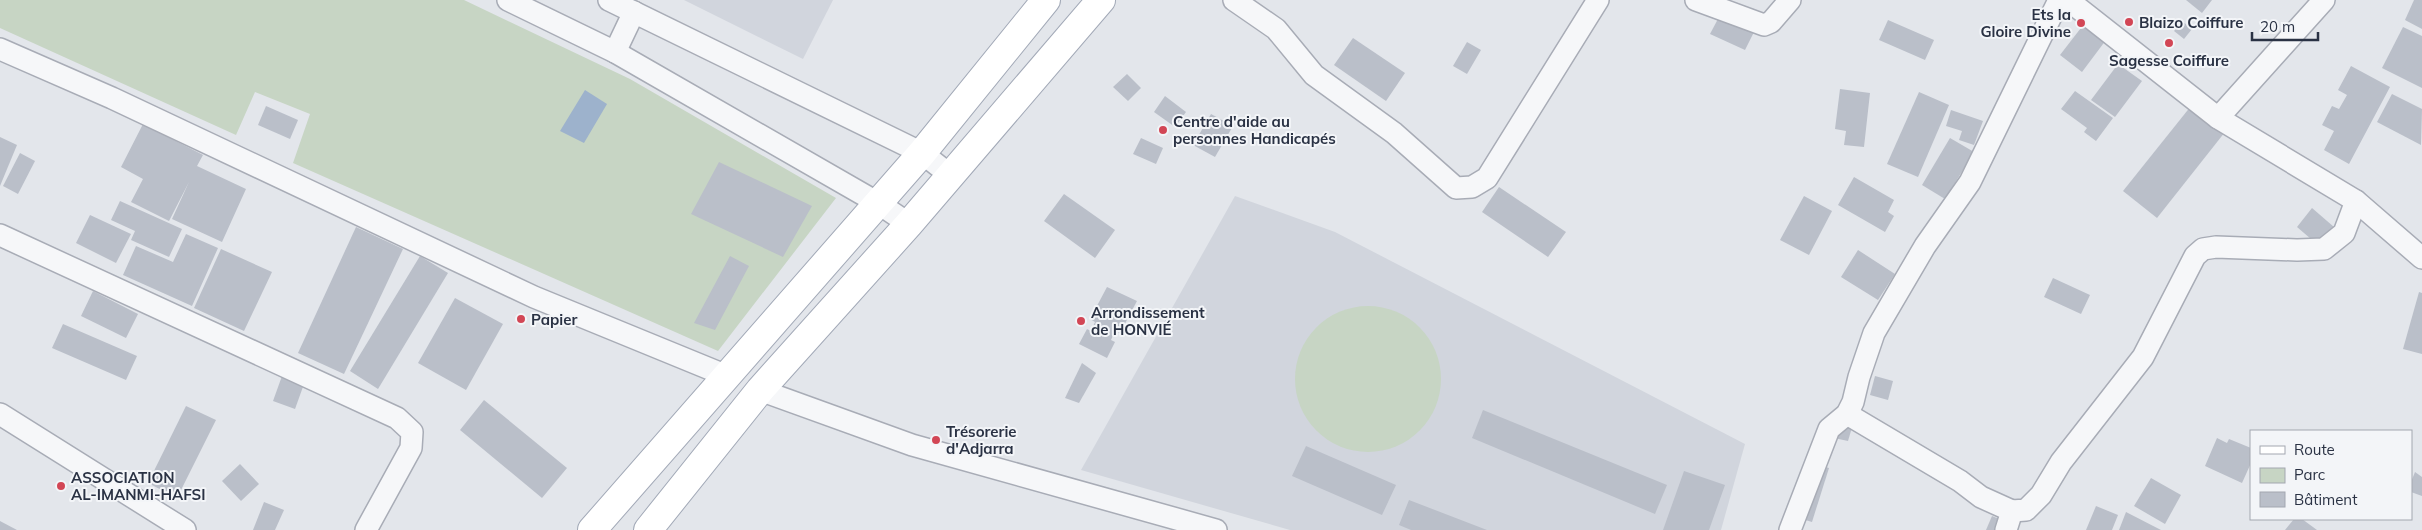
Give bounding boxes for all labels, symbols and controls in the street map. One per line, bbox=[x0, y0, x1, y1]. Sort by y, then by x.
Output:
place label: Ets la Gloire Divine bbox=[1980, 5, 2071, 41]
scale bar bbox=[2252, 10, 2318, 42]
place label: Blaizo Coiffure bbox=[2139, 13, 2243, 32]
marker: Blaizo Coiffure bbox=[2123, 16, 2135, 28]
marker: Ets la Gloire Divine bbox=[2075, 17, 2087, 29]
text: 20 m bbox=[2260, 17, 2295, 36]
marker: Sagesse Coiffure bbox=[2163, 37, 2175, 49]
place label: Sagesse Coiffure bbox=[2109, 51, 2229, 70]
place label: Centre d'aide au personnes Handicapés bbox=[1173, 112, 1336, 148]
marker: Centre d'aide au personnes Handicapés bbox=[1157, 124, 1169, 136]
place label: Arrondissement de HONVIÉ bbox=[1091, 303, 1205, 339]
place label: Papier bbox=[531, 310, 577, 329]
marker: Papier bbox=[515, 313, 527, 325]
marker: Arrondissement de HONVIÉ bbox=[1075, 315, 1087, 327]
place label: Trésorerie d'Adjarra bbox=[946, 422, 1017, 458]
legend bbox=[2250, 430, 2412, 520]
marker: Trésorerie d'Adjarra bbox=[930, 434, 942, 446]
text: Route bbox=[2294, 440, 2335, 459]
text: Parc bbox=[2294, 465, 2325, 484]
place label: ASSOCIATION AL-IMANMI-HAFSI bbox=[71, 468, 206, 504]
marker: ASSOCIATION AL-IMANMI-HAFSI bbox=[55, 480, 67, 492]
text: Bâtiment bbox=[2294, 490, 2357, 509]

